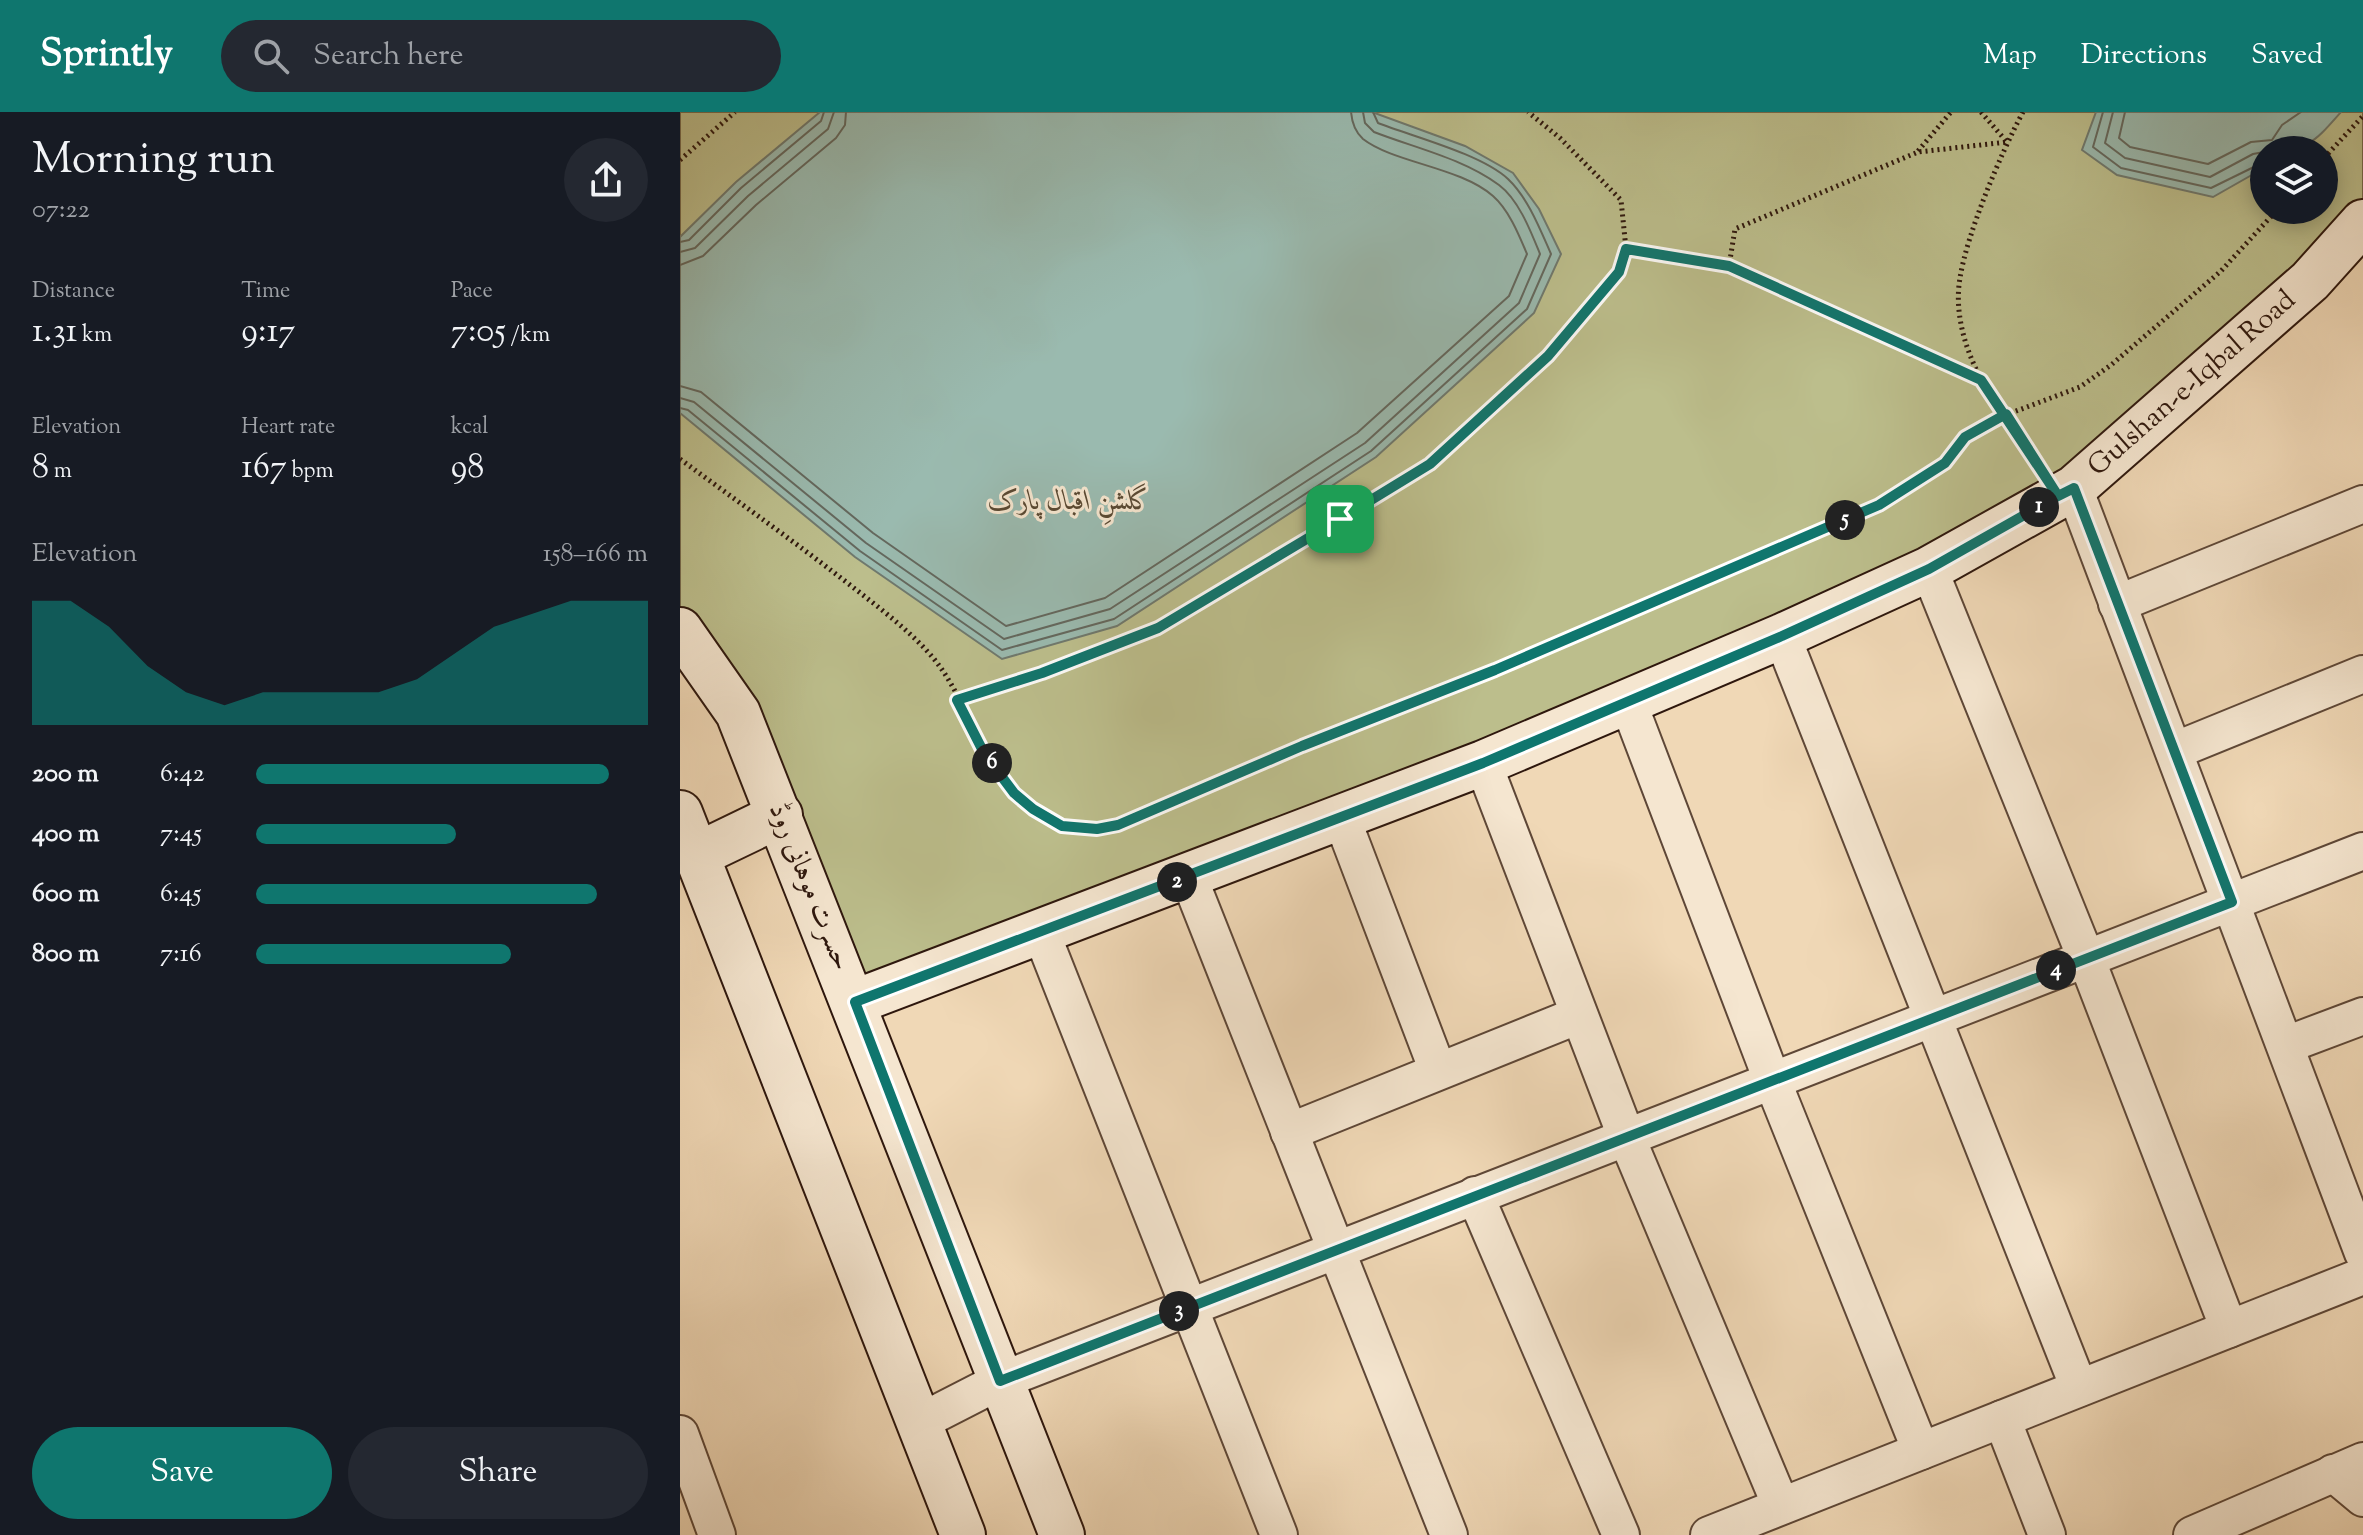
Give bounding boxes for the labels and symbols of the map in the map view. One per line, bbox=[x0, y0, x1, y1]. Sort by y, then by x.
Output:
street label: Gulshan-e-Iqbal Road bbox=[2080, 282, 2305, 487]
park label: گلشنِ اقبال پارک bbox=[988, 482, 1152, 525]
pin bbox=[1306, 485, 1374, 553]
pin: 1 bbox=[2019, 487, 2059, 527]
pin: 5 bbox=[1825, 500, 1865, 540]
pin: 6 bbox=[972, 743, 1012, 783]
street label: حسرت موہانی روڈ bbox=[757, 797, 861, 977]
pin: 2 bbox=[1157, 862, 1197, 902]
pin: 4 bbox=[2036, 950, 2076, 990]
pin: 3 bbox=[1159, 1291, 1199, 1331]

